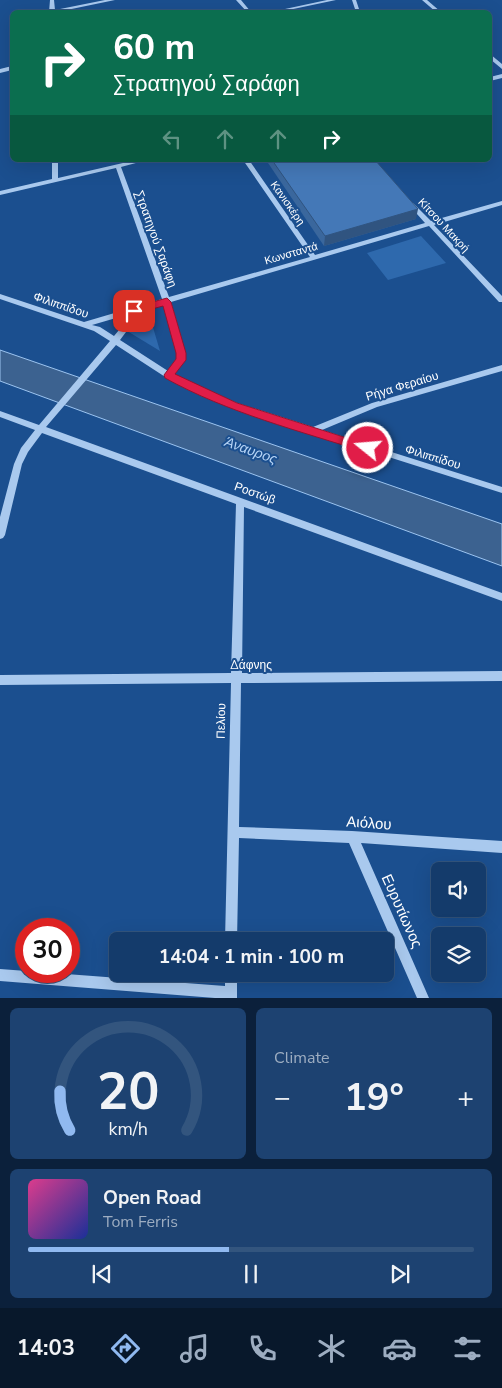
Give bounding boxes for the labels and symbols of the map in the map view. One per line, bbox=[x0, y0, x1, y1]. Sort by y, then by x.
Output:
street label: Κανισκέρη bbox=[267, 178, 308, 229]
street label: Στρατηγού Σαράφη bbox=[131, 188, 181, 290]
street label: Κίτσου Μακρή bbox=[415, 195, 473, 256]
street label: Κωνσταντά bbox=[263, 239, 320, 268]
street label: Φιλιππίδου bbox=[31, 288, 91, 322]
pin bbox=[113, 290, 155, 332]
street label: Ρήγα Φεραίου bbox=[364, 367, 440, 405]
position arrow bbox=[341, 421, 393, 473]
water label: Άναυρος bbox=[221, 432, 280, 469]
street label: Φιλιππίδου bbox=[403, 441, 463, 473]
street label: Ροστώβ bbox=[232, 478, 278, 508]
street label: Δάφνης bbox=[230, 657, 272, 673]
street label: Πελίου bbox=[213, 703, 229, 739]
street label: Αιόλου bbox=[346, 811, 392, 835]
street label: Ευρυτίωνος bbox=[377, 871, 427, 951]
speed limit sign: 30 bbox=[15, 918, 80, 983]

